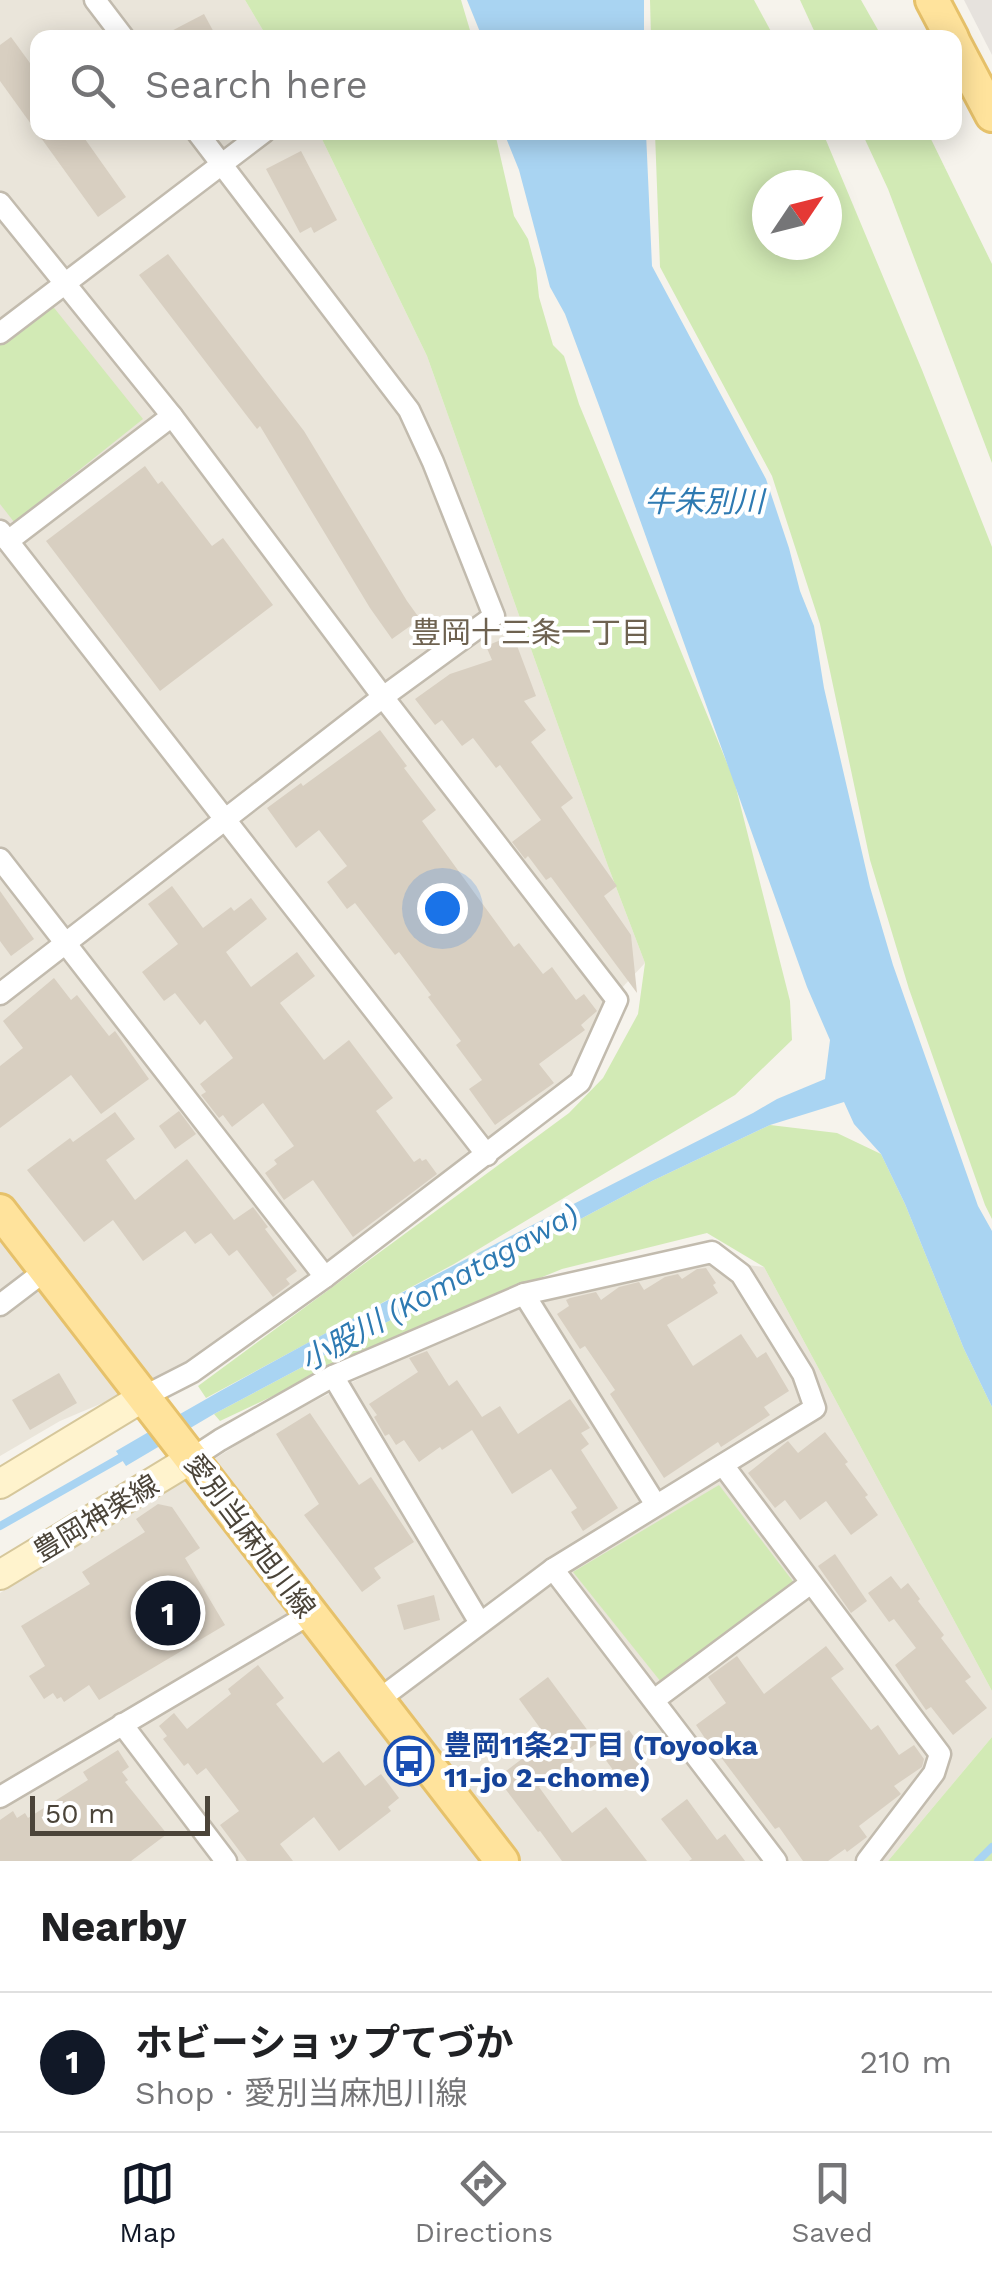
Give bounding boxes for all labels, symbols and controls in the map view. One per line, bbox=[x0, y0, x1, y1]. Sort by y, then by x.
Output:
search box bbox=[30, 30, 962, 140]
icon: search bbox=[65, 58, 120, 113]
text: Search here bbox=[145, 63, 368, 107]
north arrow bbox=[752, 170, 842, 260]
water label: 牛朱別川 bbox=[644, 484, 767, 519]
district label: 豊岡十三条一丁目 bbox=[411, 615, 651, 650]
your location bbox=[417, 883, 468, 934]
water label: 小股川 (Komatagawa) bbox=[294, 1196, 584, 1378]
street label: 愛別当麻旭川線 bbox=[178, 1448, 322, 1624]
street label: 豊岡神楽線 bbox=[27, 1468, 165, 1568]
pin: 1 bbox=[136, 1576, 200, 1650]
place label: 豊岡11条2丁目 (Toyooka 11-jo 2-chome) bbox=[444, 1729, 759, 1794]
bus stop icon: 豊岡11条2丁目 (Toyooka 11-jo 2-chome) bbox=[383, 1735, 435, 1787]
scale bar bbox=[30, 1791, 210, 1836]
text: 50 m bbox=[45, 1797, 115, 1830]
text: Nearby bbox=[40, 1902, 187, 1951]
text: ホビーショップてづか bbox=[135, 2021, 513, 2065]
text: 1 bbox=[66, 2043, 79, 2081]
text: 210 m bbox=[860, 2043, 952, 2081]
text: Shop · 愛別当麻旭川線 bbox=[135, 2074, 468, 2112]
tab: Map bbox=[119, 2156, 176, 2249]
tab: Directions bbox=[415, 2156, 553, 2249]
tab: Saved bbox=[791, 2156, 873, 2249]

